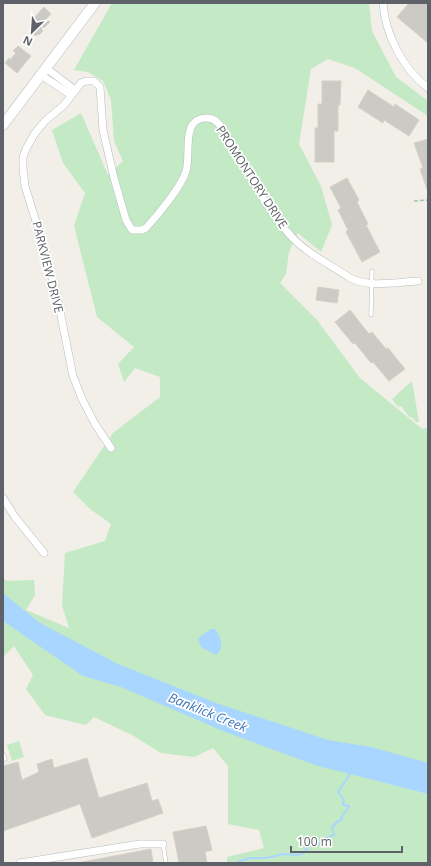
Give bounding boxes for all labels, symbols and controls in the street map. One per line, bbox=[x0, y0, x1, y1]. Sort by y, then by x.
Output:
north arrow bbox=[12, 12, 52, 52]
text: N bbox=[20, 33, 35, 50]
street label: PROMONTORY DRIVE bbox=[212, 122, 292, 232]
street label: PARKVIEW DRIVE bbox=[28, 219, 68, 315]
water label: Banklick Creek bbox=[166, 688, 251, 736]
scale bar bbox=[291, 828, 402, 854]
text: 100 m bbox=[297, 833, 332, 850]

